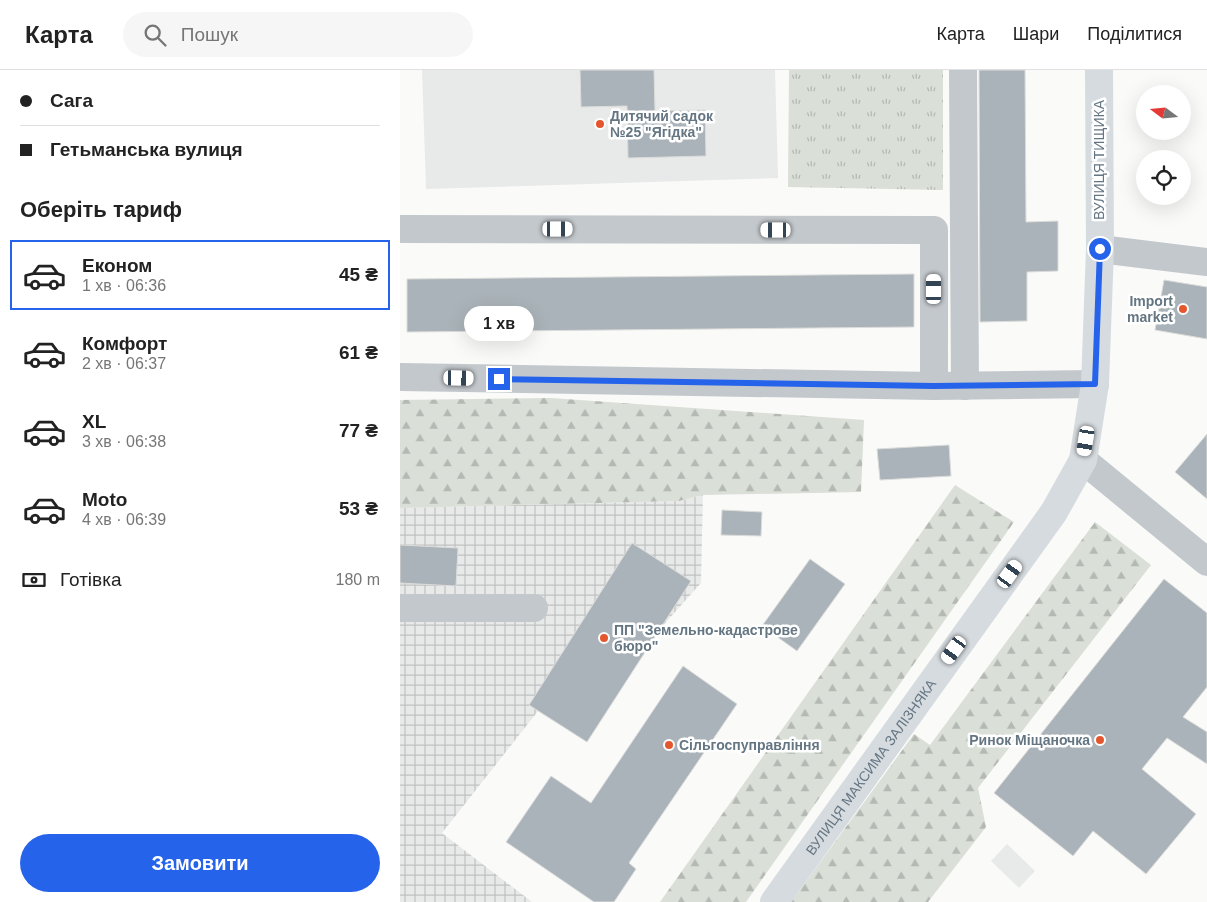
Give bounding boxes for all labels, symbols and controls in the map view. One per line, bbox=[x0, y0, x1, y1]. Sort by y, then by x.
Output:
search box bbox=[123, 12, 473, 57]
text: Карта bbox=[25, 21, 93, 48]
icon: search bbox=[141, 21, 169, 49]
text: Пошук bbox=[181, 24, 238, 45]
text: Карта bbox=[937, 24, 985, 44]
text: Шари bbox=[1013, 24, 1059, 44]
text: Поділитися bbox=[1087, 24, 1182, 44]
north arrow bbox=[1136, 85, 1191, 140]
map controls bbox=[1136, 85, 1191, 205]
text: Сага bbox=[50, 90, 93, 111]
street label: ВУЛИЦЯ ТИЩИКА bbox=[1091, 99, 1107, 220]
place label: Дитячий садок №25 "Ягідка" bbox=[610, 108, 714, 140]
marker: Дитячий садок №25 "Ягідка" bbox=[594, 118, 606, 130]
text: Гетьманська вулиця bbox=[50, 139, 243, 160]
button: locate bbox=[1136, 150, 1191, 205]
text: Оберіть тариф bbox=[20, 197, 182, 222]
car bbox=[543, 222, 573, 237]
car bbox=[761, 223, 791, 238]
route start bbox=[1089, 238, 1111, 260]
icon: car bbox=[22, 253, 67, 298]
text: Економ bbox=[82, 255, 152, 276]
text: 45 ₴ bbox=[339, 264, 378, 285]
car bbox=[926, 274, 941, 304]
text: 1 хв · 06:36 bbox=[82, 277, 166, 294]
place label: Import market bbox=[1127, 293, 1173, 325]
marker: Import market bbox=[1177, 303, 1189, 315]
callout: 1 хв bbox=[464, 306, 534, 342]
text: 1 хв bbox=[483, 315, 515, 332]
icon: car bbox=[22, 331, 67, 376]
text: Комфорт bbox=[82, 333, 167, 354]
text: 61 ₴ bbox=[339, 342, 378, 363]
text: 2 хв · 06:37 bbox=[82, 355, 166, 372]
route end bbox=[488, 368, 510, 390]
car bbox=[443, 370, 474, 386]
icon: car bbox=[22, 409, 67, 454]
text: XL bbox=[82, 411, 106, 432]
text: 77 ₴ bbox=[339, 420, 378, 441]
car bbox=[1076, 425, 1095, 457]
text: 3 хв · 06:38 bbox=[82, 433, 166, 450]
icon: car bbox=[22, 487, 67, 532]
text: Moto bbox=[82, 489, 127, 510]
text: 53 ₴ bbox=[339, 498, 378, 519]
text: 4 хв · 06:39 bbox=[82, 511, 166, 528]
car bbox=[995, 557, 1024, 591]
icon: cash bbox=[20, 566, 48, 594]
text: Готівка bbox=[60, 569, 121, 590]
text: 180 m bbox=[336, 571, 380, 588]
place label: ПП "Земельно-кадастрове бюро" bbox=[614, 622, 798, 654]
marker: ПП "Земельно-кадастрове бюро" bbox=[598, 632, 610, 644]
car bbox=[939, 633, 968, 667]
street label: ВУЛИЦЯ МАКСИМА ЗАЛІЗНЯКА bbox=[802, 676, 940, 858]
place label: Ринок Міщаночка bbox=[969, 732, 1090, 748]
marker: Ринок Міщаночка bbox=[1094, 734, 1106, 746]
place label: Сільгоспуправління bbox=[679, 737, 820, 753]
marker: Сільгоспуправління bbox=[663, 739, 675, 751]
button: Замовити bbox=[20, 834, 380, 892]

